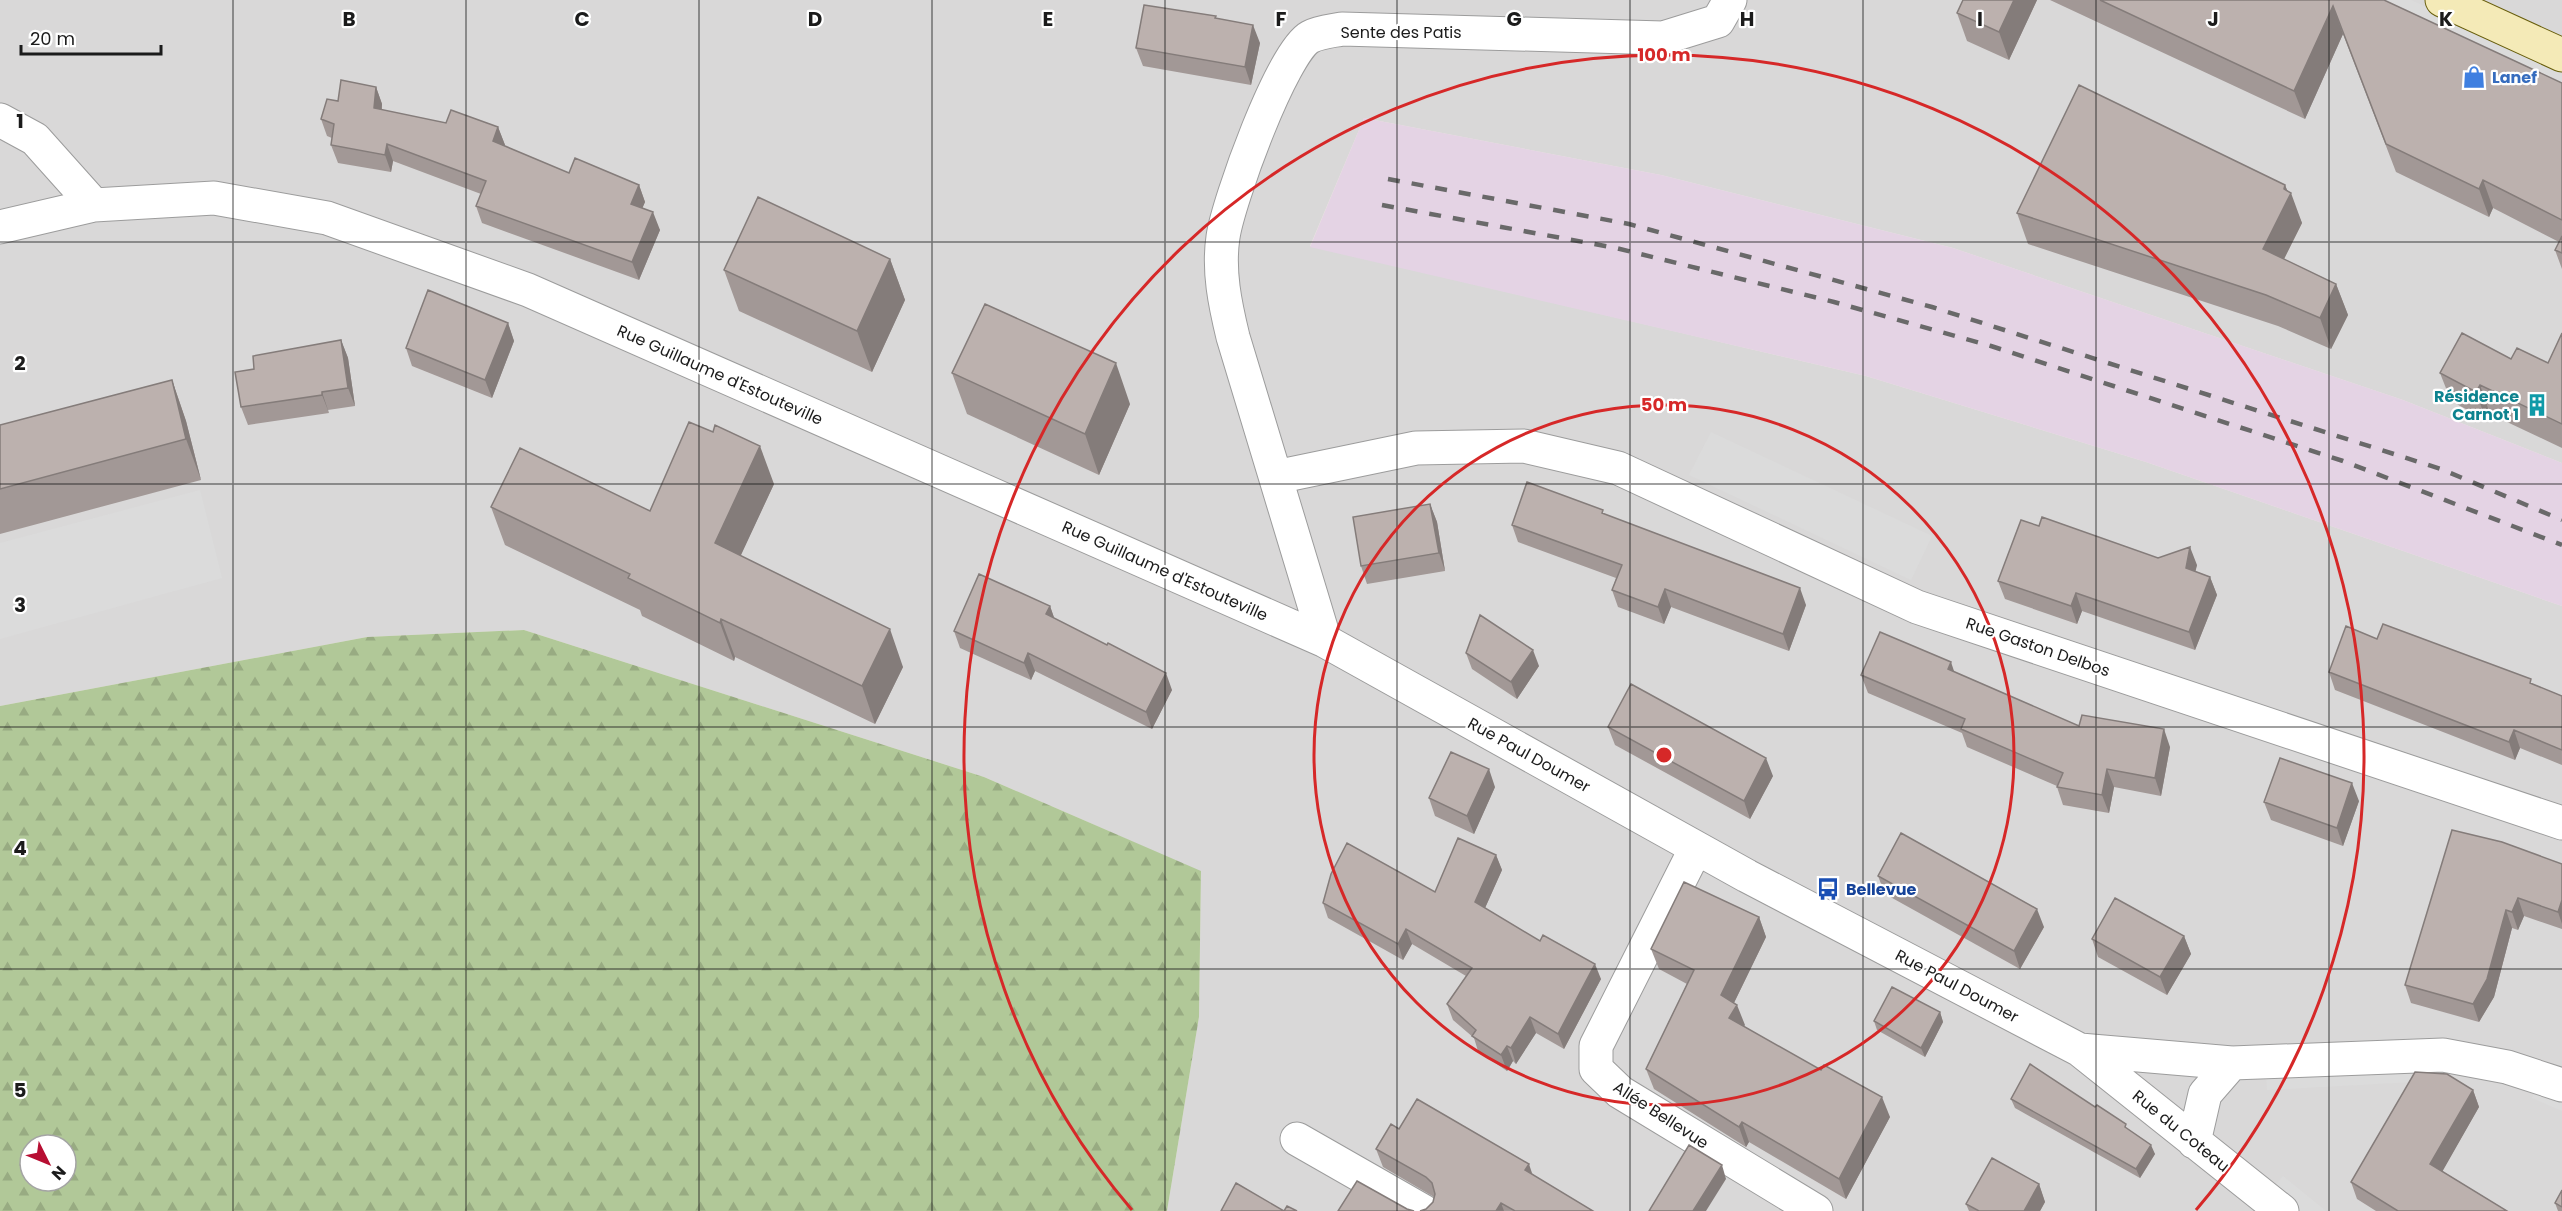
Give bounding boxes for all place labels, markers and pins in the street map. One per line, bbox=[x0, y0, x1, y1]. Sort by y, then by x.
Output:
shop icon: Lanef bbox=[2461, 64, 2487, 90]
place label: Lanef bbox=[2492, 66, 2537, 89]
place label: Résidence Carnot 1 bbox=[2434, 385, 2519, 426]
building icon: Résidence Carnot 1 bbox=[2524, 392, 2550, 418]
centre of rings bbox=[1654, 745, 1674, 765]
bus stop icon: Bellevue bbox=[1815, 876, 1841, 902]
place label: Bellevue bbox=[1846, 878, 1916, 901]

